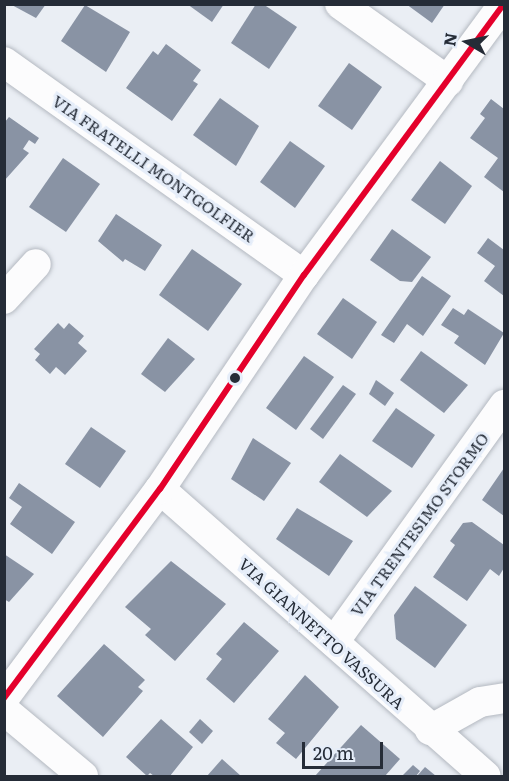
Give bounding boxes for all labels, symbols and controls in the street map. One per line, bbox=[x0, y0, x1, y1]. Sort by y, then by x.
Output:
north arrow bbox=[437, 12, 497, 72]
text: N bbox=[436, 31, 462, 48]
street label: VIA FRATELLI MONTGOLFIER bbox=[49, 91, 259, 245]
unlabelled marker bbox=[229, 372, 241, 384]
street label: VIA TRENTESIMO STORMO bbox=[346, 429, 492, 619]
street label: VIA GIANNETTO VASSURA bbox=[235, 554, 409, 712]
scale bar bbox=[305, 730, 386, 768]
text: 20 m bbox=[313, 739, 354, 766]

